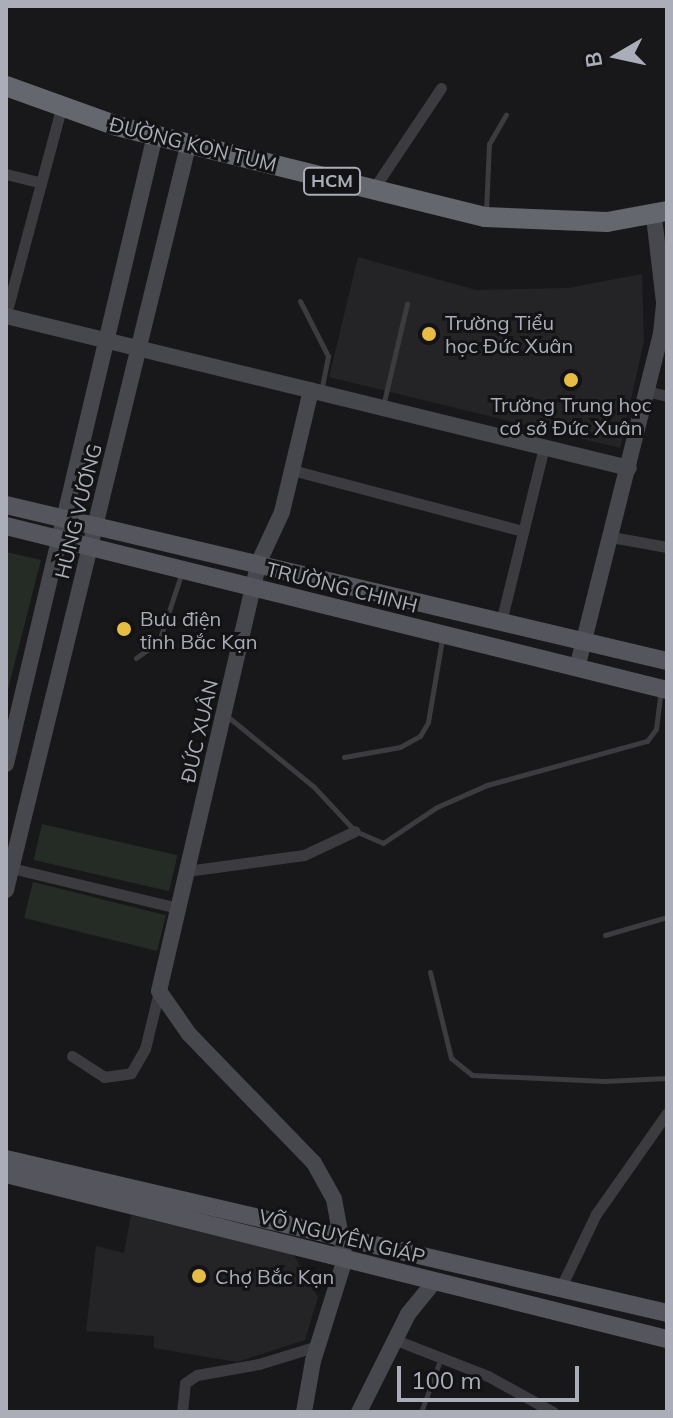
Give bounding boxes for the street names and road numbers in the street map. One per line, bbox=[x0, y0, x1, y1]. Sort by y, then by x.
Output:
street label: ĐƯỜNG KON TUM bbox=[107, 112, 279, 176]
road number: HCM bbox=[302, 167, 362, 195]
street label: HÙNG VƯƠNG bbox=[50, 441, 106, 581]
street label: TRƯỜNG CHINH bbox=[264, 557, 420, 617]
street label: ĐỨC XUÂN bbox=[175, 677, 223, 785]
street label: VÕ NGUYÊN GIÁP bbox=[256, 1204, 428, 1268]

